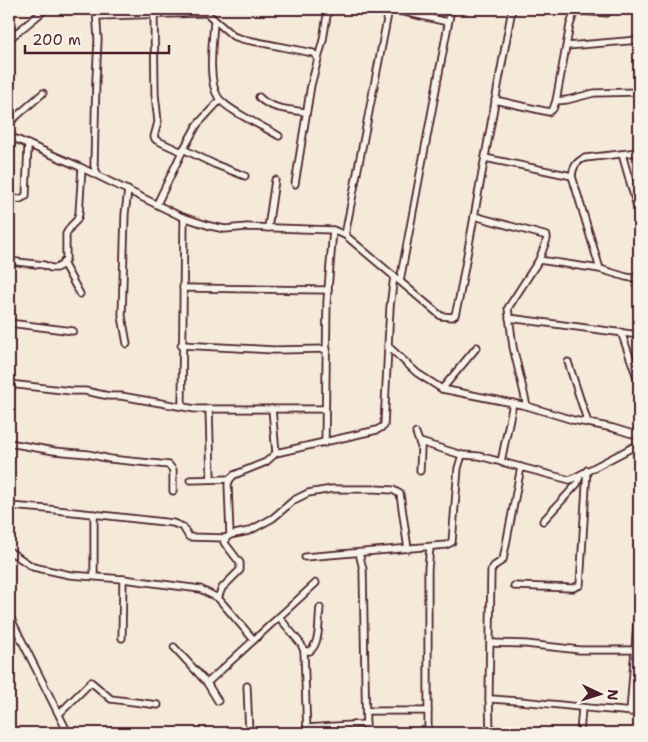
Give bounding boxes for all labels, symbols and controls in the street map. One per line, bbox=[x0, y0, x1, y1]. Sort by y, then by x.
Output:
scale bar bbox=[25, 22, 169, 54]
text: 200 m bbox=[32, 30, 81, 50]
north arrow bbox=[576, 670, 626, 720]
text: N bbox=[604, 689, 622, 701]

